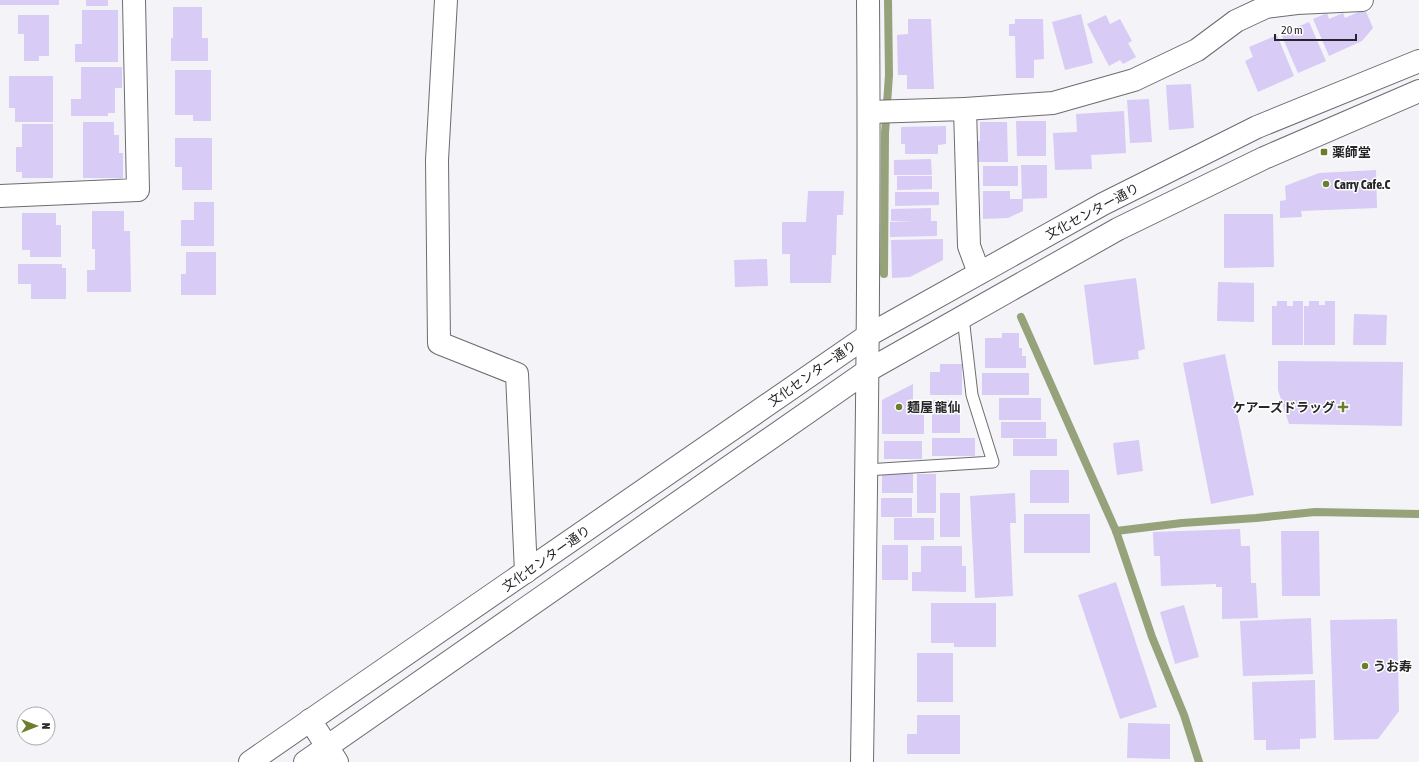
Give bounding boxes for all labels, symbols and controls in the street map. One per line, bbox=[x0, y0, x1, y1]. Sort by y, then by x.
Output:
scale bar bbox=[1275, 16, 1356, 42]
text: 20 m bbox=[1281, 23, 1303, 37]
place label: 薬師堂 bbox=[1332, 145, 1371, 160]
marker: 薬師堂 bbox=[1319, 147, 1329, 157]
place label: Carry Cafe.C bbox=[1334, 177, 1390, 192]
marker: Carry Cafe.C bbox=[1321, 179, 1331, 189]
street label: 文化センター通り bbox=[1043, 180, 1142, 242]
street label: 文化センター通り bbox=[765, 337, 859, 409]
place label: 麺屋 龍仙 bbox=[907, 400, 961, 415]
place label: ケアーズドラッグ bbox=[1232, 400, 1335, 415]
marker: 麺屋 龍仙 bbox=[894, 402, 904, 412]
marker: ケアーズドラッグ bbox=[1338, 402, 1348, 412]
street label: 文化センター通り bbox=[499, 522, 593, 594]
place label: うお寿 bbox=[1373, 659, 1412, 674]
marker: うお寿 bbox=[1360, 661, 1370, 671]
north arrow bbox=[16, 706, 56, 746]
text: N bbox=[40, 723, 52, 729]

